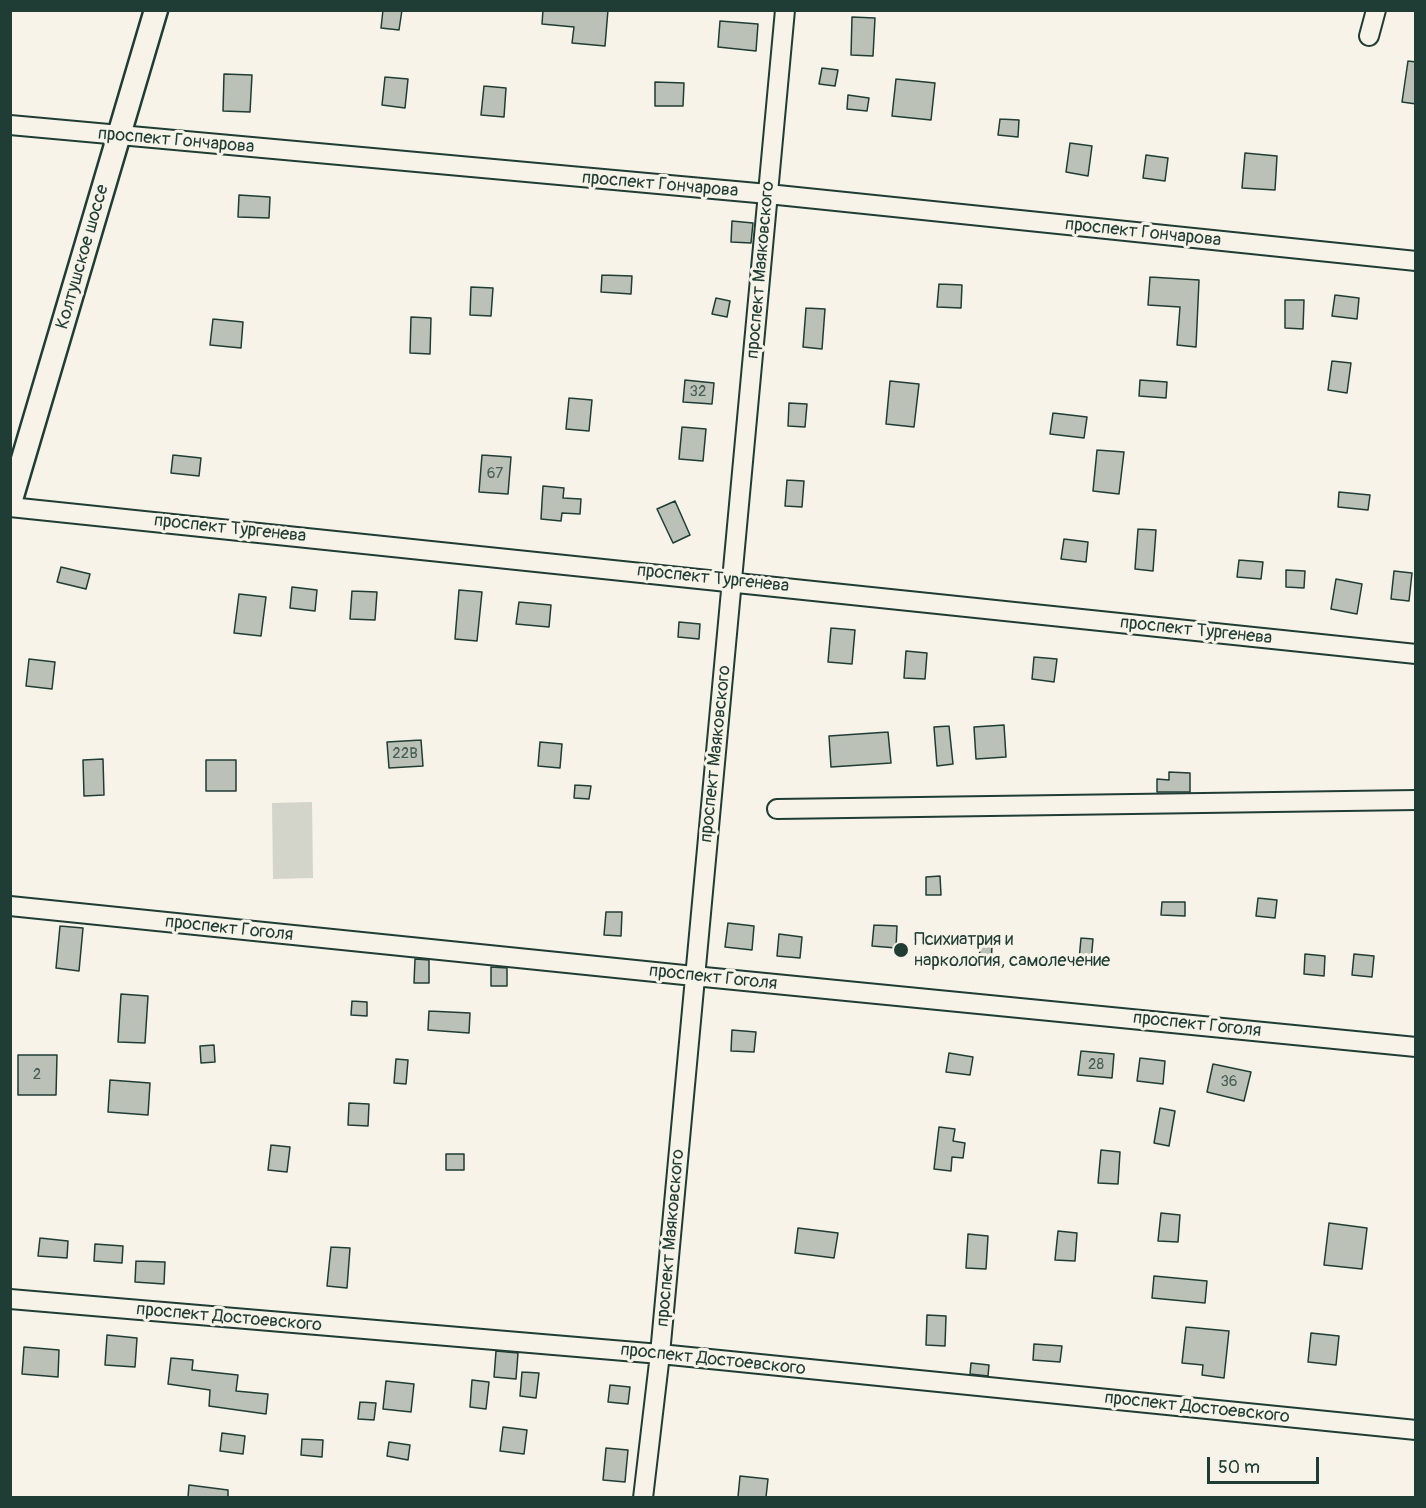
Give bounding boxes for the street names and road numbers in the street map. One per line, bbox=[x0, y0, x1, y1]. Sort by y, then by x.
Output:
street label: проспект Гончарова bbox=[97, 123, 255, 159]
street label: проспект Гончарова bbox=[581, 167, 739, 203]
street label: проспект Маяковского bbox=[742, 180, 780, 360]
street label: Колтушское шоссе bbox=[52, 182, 114, 332]
street label: проспект Гончарова bbox=[1064, 214, 1222, 252]
street label: проспект Тургенева bbox=[153, 510, 307, 548]
street label: проспект Тургенева bbox=[636, 560, 790, 598]
street label: проспект Тургенева bbox=[1119, 612, 1273, 650]
street label: проспект Маяковского bbox=[696, 664, 736, 844]
street label: проспект Гоголя bbox=[164, 912, 294, 946]
street label: проспект Гоголя bbox=[648, 961, 778, 995]
street label: проспект Гоголя bbox=[1132, 1008, 1262, 1042]
street label: проспект Маяковского bbox=[652, 1148, 690, 1328]
street label: проспект Достоевского bbox=[135, 1299, 323, 1337]
street label: проспект Достоевского bbox=[619, 1340, 807, 1380]
street label: проспект Достоевского bbox=[1103, 1388, 1291, 1428]

